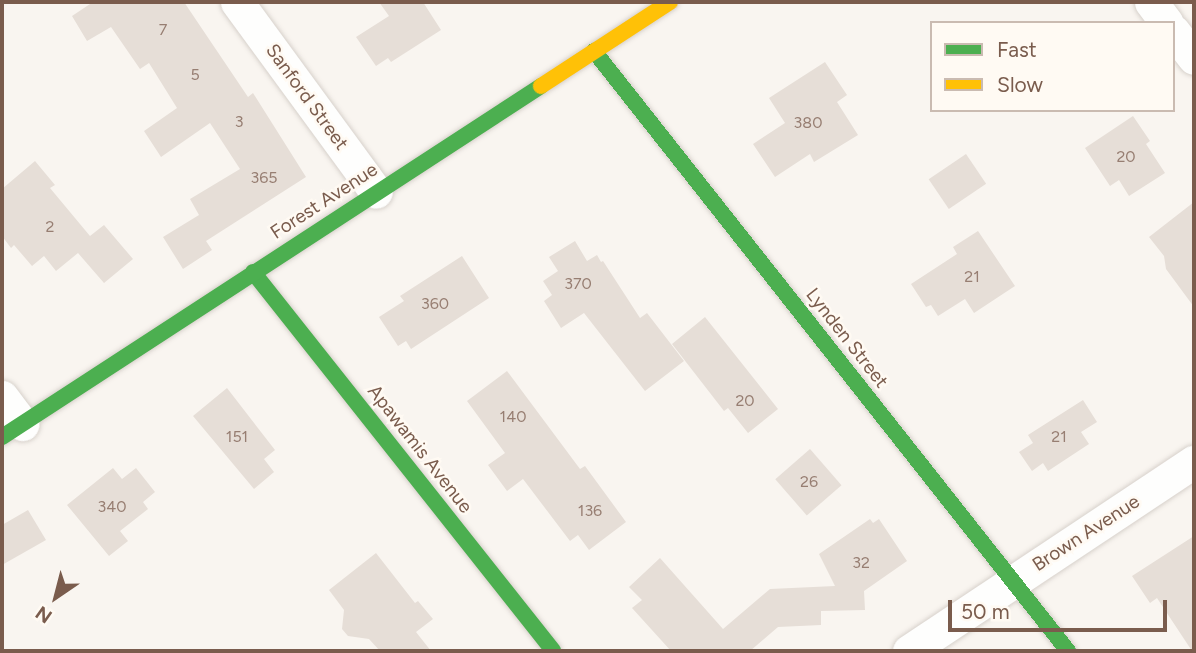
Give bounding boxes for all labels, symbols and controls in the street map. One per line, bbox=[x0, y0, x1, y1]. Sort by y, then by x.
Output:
house number: 7 bbox=[159, 20, 167, 40]
legend bbox=[930, 21, 1175, 112]
text: Fast bbox=[997, 37, 1037, 62]
street label: Sanford Street bbox=[261, 40, 353, 154]
house number: 5 bbox=[190, 65, 200, 85]
text: Slow bbox=[997, 72, 1043, 97]
house number: 3 bbox=[235, 112, 243, 132]
house number: 380 bbox=[794, 113, 822, 133]
house number: 20 bbox=[1116, 147, 1136, 167]
street label: Forest Avenue bbox=[266, 158, 382, 244]
house number: 365 bbox=[251, 168, 277, 188]
house number: 2 bbox=[46, 217, 54, 237]
house number: 21 bbox=[964, 267, 980, 287]
house number: 370 bbox=[564, 274, 592, 294]
street label: Lynden Street bbox=[801, 284, 893, 392]
house number: 360 bbox=[421, 294, 449, 314]
street label: Apawamis Avenue bbox=[363, 380, 477, 518]
house number: 20 bbox=[735, 391, 755, 411]
house number: 140 bbox=[500, 407, 526, 427]
house number: 151 bbox=[226, 427, 248, 447]
house number: 21 bbox=[1051, 427, 1067, 447]
house number: 26 bbox=[800, 472, 818, 492]
street label: Brown Avenue bbox=[1028, 490, 1144, 576]
house number: 340 bbox=[98, 497, 126, 517]
house number: 136 bbox=[578, 501, 602, 521]
house number: 32 bbox=[852, 553, 870, 573]
north arrow bbox=[21, 562, 91, 632]
scale bar bbox=[951, 586, 1170, 630]
text: 50 m bbox=[961, 599, 1010, 624]
text: N bbox=[31, 601, 56, 628]

